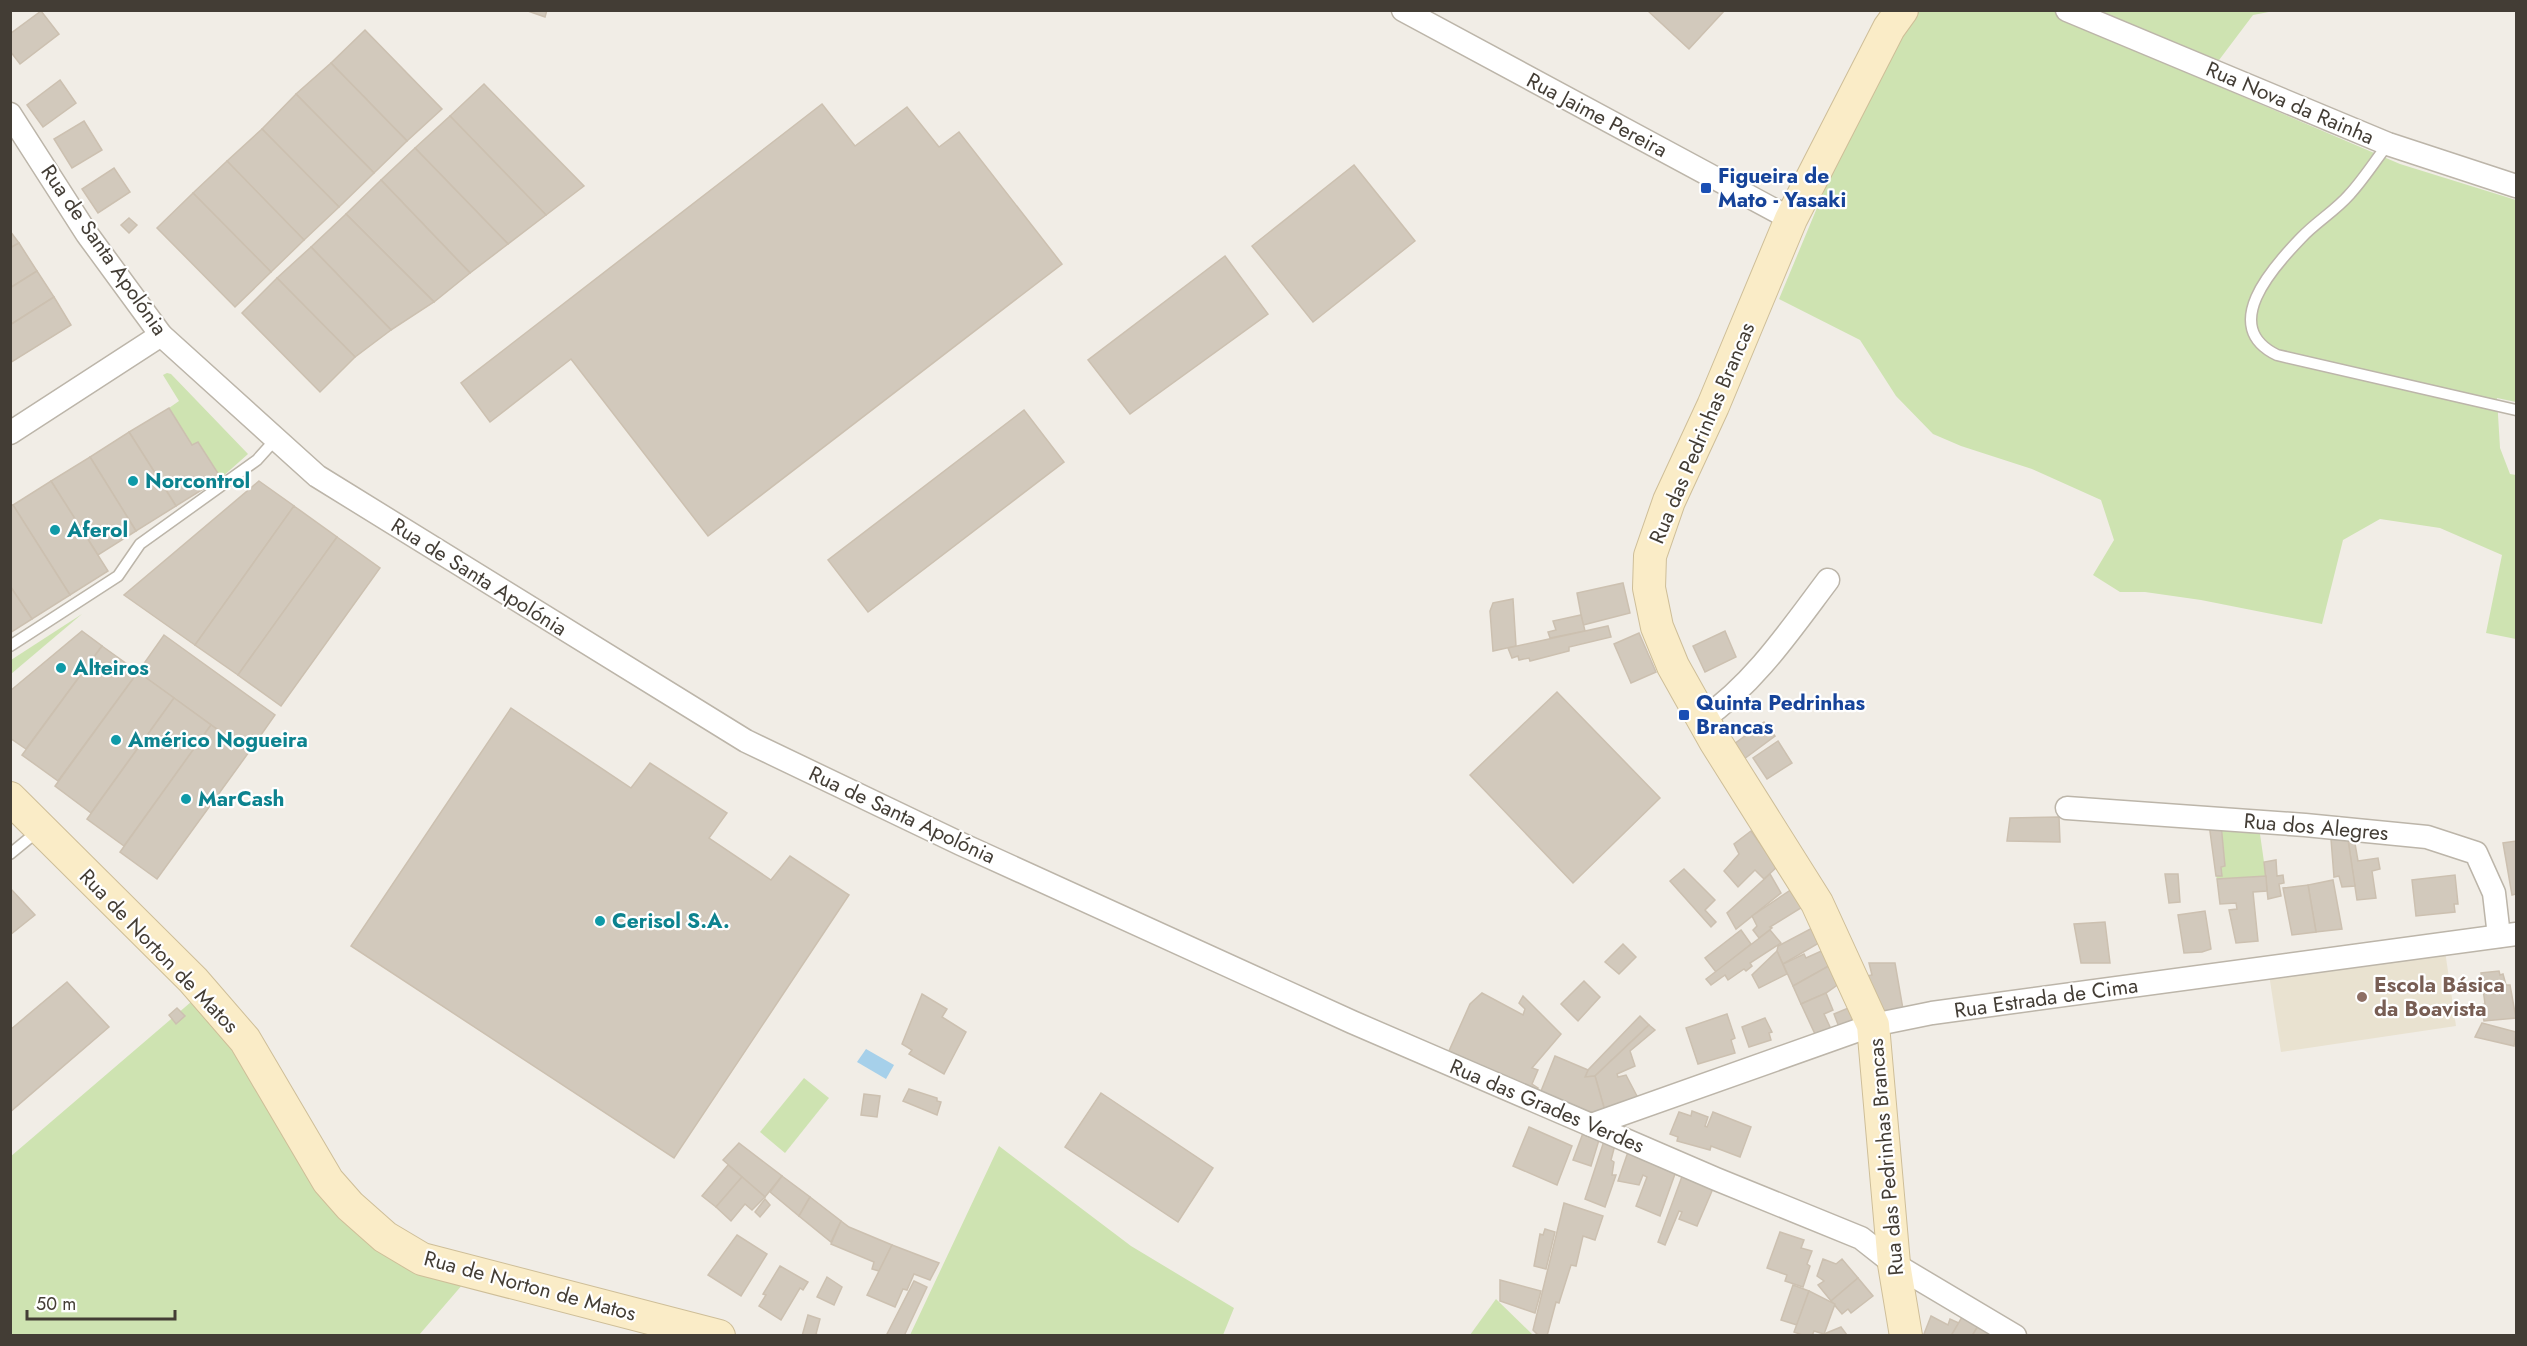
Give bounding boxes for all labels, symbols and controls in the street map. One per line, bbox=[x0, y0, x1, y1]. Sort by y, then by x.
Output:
street label: Rua Nova da Rainha bbox=[2201, 54, 2379, 152]
street label: Rua Jaime Pereira bbox=[1521, 65, 1673, 165]
street label: Rua de Santa Apolónia bbox=[34, 158, 174, 342]
place label: Figueira de Mato - Yasaki bbox=[1718, 161, 1846, 215]
marker: Figueira de Mato - Yasaki bbox=[1699, 181, 1713, 195]
street label: Rua das Pedrinhas Brancas bbox=[1642, 318, 1762, 548]
place label: Norcontrol bbox=[145, 466, 250, 496]
marker: Norcontrol bbox=[126, 474, 140, 488]
street label: Rua de Santa Apolónia bbox=[385, 511, 573, 643]
place label: Aferol bbox=[66, 515, 128, 545]
marker: Aferol bbox=[48, 523, 62, 537]
place label: Alteiros bbox=[72, 653, 149, 683]
marker: Alteiros bbox=[54, 661, 68, 675]
place label: Quinta Pedrinhas Brancas bbox=[1696, 688, 1866, 742]
marker: Quinta Pedrinhas Brancas bbox=[1677, 708, 1691, 722]
place label: Américo Nogueira bbox=[127, 725, 308, 755]
marker: Américo Nogueira bbox=[109, 733, 123, 747]
street label: Rua de Santa Apolónia bbox=[804, 759, 1000, 871]
place label: MarCash bbox=[198, 784, 285, 814]
marker: MarCash bbox=[179, 792, 193, 806]
street label: Rua dos Alegres bbox=[2242, 806, 2390, 848]
street label: Rua de Norton de Matos bbox=[72, 862, 246, 1040]
place label: Cerisol S.A. bbox=[612, 906, 730, 936]
marker: Cerisol S.A. bbox=[593, 914, 607, 928]
street label: Rua Estrada de Cima bbox=[1952, 970, 2140, 1026]
place label: Escola Básica da Boavista bbox=[2374, 970, 2505, 1024]
marker: Escola Básica da Boavista bbox=[2355, 990, 2369, 1004]
street label: Rua das Pedrinhas Brancas bbox=[1861, 1037, 1911, 1277]
street label: Rua das Grades Verdes bbox=[1445, 1051, 1649, 1161]
street label: Rua de Norton de Matos bbox=[421, 1243, 639, 1329]
scale bar bbox=[27, 1283, 176, 1321]
text: 50 m bbox=[36, 1291, 76, 1317]

